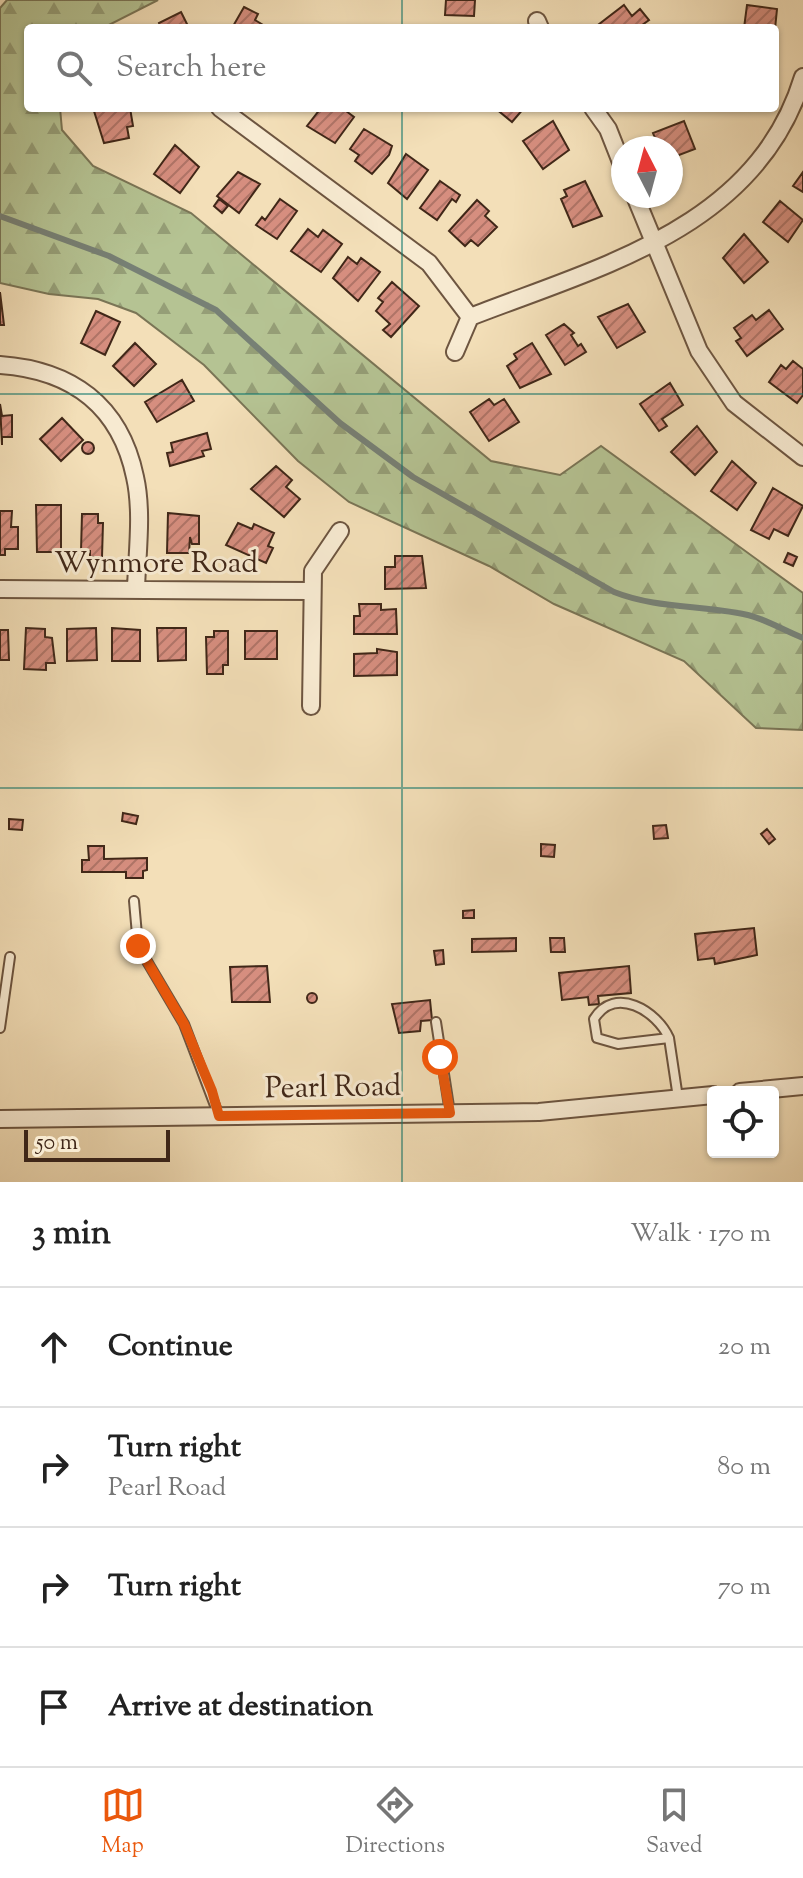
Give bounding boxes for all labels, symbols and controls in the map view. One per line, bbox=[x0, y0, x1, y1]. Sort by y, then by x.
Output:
search box bbox=[24, 24, 779, 112]
icon: search bbox=[52, 46, 96, 90]
text: Search here bbox=[116, 47, 266, 90]
north arrow bbox=[611, 136, 683, 208]
street label: Wynmore Road bbox=[54, 543, 258, 586]
route end bbox=[120, 928, 156, 964]
route start bbox=[422, 1039, 458, 1075]
street label: Pearl Road bbox=[265, 1066, 402, 1111]
map controls bbox=[707, 1086, 779, 1158]
button: locate bbox=[707, 1086, 779, 1158]
scale bar bbox=[24, 1126, 170, 1162]
text: 50 m bbox=[36, 1128, 78, 1160]
text: 3 min bbox=[32, 1210, 111, 1259]
text: Walk · 170 m bbox=[630, 1216, 771, 1253]
icon: ahead bbox=[32, 1325, 76, 1369]
text: Continue bbox=[108, 1326, 233, 1369]
text: 20 m bbox=[718, 1329, 771, 1366]
text: Turn right bbox=[108, 1427, 241, 1470]
icon: right bbox=[32, 1445, 76, 1489]
text: 80 m bbox=[717, 1449, 771, 1486]
text: Pearl Road bbox=[108, 1470, 226, 1507]
icon: right bbox=[32, 1565, 76, 1609]
text: Turn right bbox=[108, 1566, 241, 1609]
text: 70 m bbox=[718, 1569, 771, 1606]
icon: arrive bbox=[32, 1685, 76, 1729]
text: Arrive at destination bbox=[108, 1686, 373, 1729]
tab: Map bbox=[101, 1783, 145, 1863]
tab: Directions bbox=[346, 1783, 445, 1863]
tab: Saved bbox=[646, 1783, 702, 1863]

